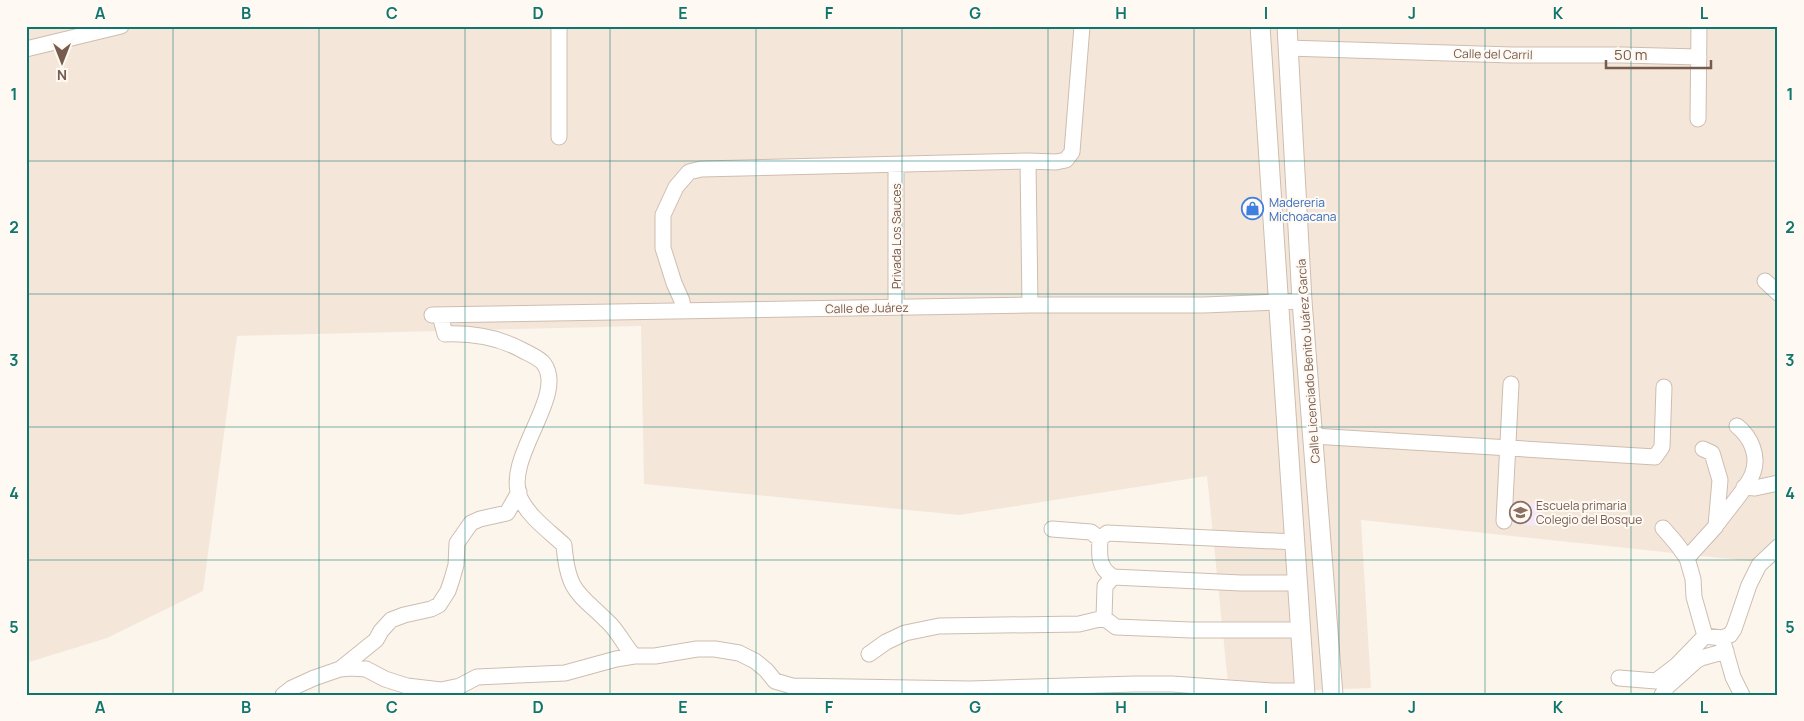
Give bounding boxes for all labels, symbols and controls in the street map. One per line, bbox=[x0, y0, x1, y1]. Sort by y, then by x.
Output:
text: A bbox=[95, 2, 106, 24]
text: B bbox=[241, 2, 251, 24]
text: C bbox=[386, 2, 398, 24]
text: D bbox=[532, 2, 544, 24]
text: E bbox=[678, 2, 688, 24]
text: F bbox=[825, 2, 834, 24]
text: G bbox=[969, 2, 981, 24]
text: H bbox=[1115, 2, 1127, 24]
text: I bbox=[1264, 2, 1268, 24]
text: J bbox=[1408, 2, 1416, 24]
text: K bbox=[1553, 2, 1564, 24]
text: L bbox=[1700, 2, 1709, 24]
north arrow bbox=[38, 38, 88, 88]
scale bar bbox=[1606, 38, 1712, 70]
text: 50 m bbox=[1614, 44, 1648, 65]
street label: Calle del Carril bbox=[1453, 45, 1533, 63]
text: N bbox=[57, 66, 67, 85]
text: 1 bbox=[10, 83, 18, 105]
text: 1 bbox=[1786, 83, 1794, 105]
street label: Privada Los Sauces bbox=[888, 183, 905, 289]
place label: Madereria Michoacana bbox=[1269, 194, 1337, 225]
shop icon: Madereria Michoacana bbox=[1241, 197, 1265, 221]
text: 2 bbox=[9, 216, 19, 238]
text: 2 bbox=[1785, 216, 1795, 238]
street label: Calle Licenciado Benito Juárez García bbox=[1292, 258, 1324, 464]
street label: Calle de Juárez bbox=[825, 299, 909, 317]
text: 3 bbox=[9, 349, 19, 371]
text: 3 bbox=[1785, 349, 1795, 371]
text: 4 bbox=[9, 482, 19, 504]
text: 4 bbox=[1785, 482, 1795, 504]
place label: Escuela primaria Colegio del Bosque bbox=[1536, 497, 1642, 528]
school or university icon: Escuela primaria Colegio del Bosque bbox=[1508, 500, 1532, 524]
text: 5 bbox=[9, 616, 19, 638]
text: 5 bbox=[1785, 616, 1795, 638]
text: A bbox=[95, 696, 106, 718]
text: B bbox=[241, 696, 251, 718]
text: C bbox=[386, 696, 398, 718]
text: D bbox=[532, 696, 544, 718]
text: E bbox=[678, 696, 688, 718]
text: F bbox=[825, 696, 834, 718]
text: G bbox=[969, 696, 981, 718]
text: H bbox=[1115, 696, 1127, 718]
text: I bbox=[1264, 696, 1268, 718]
text: J bbox=[1408, 696, 1416, 718]
text: K bbox=[1553, 696, 1564, 718]
text: L bbox=[1700, 696, 1709, 718]

